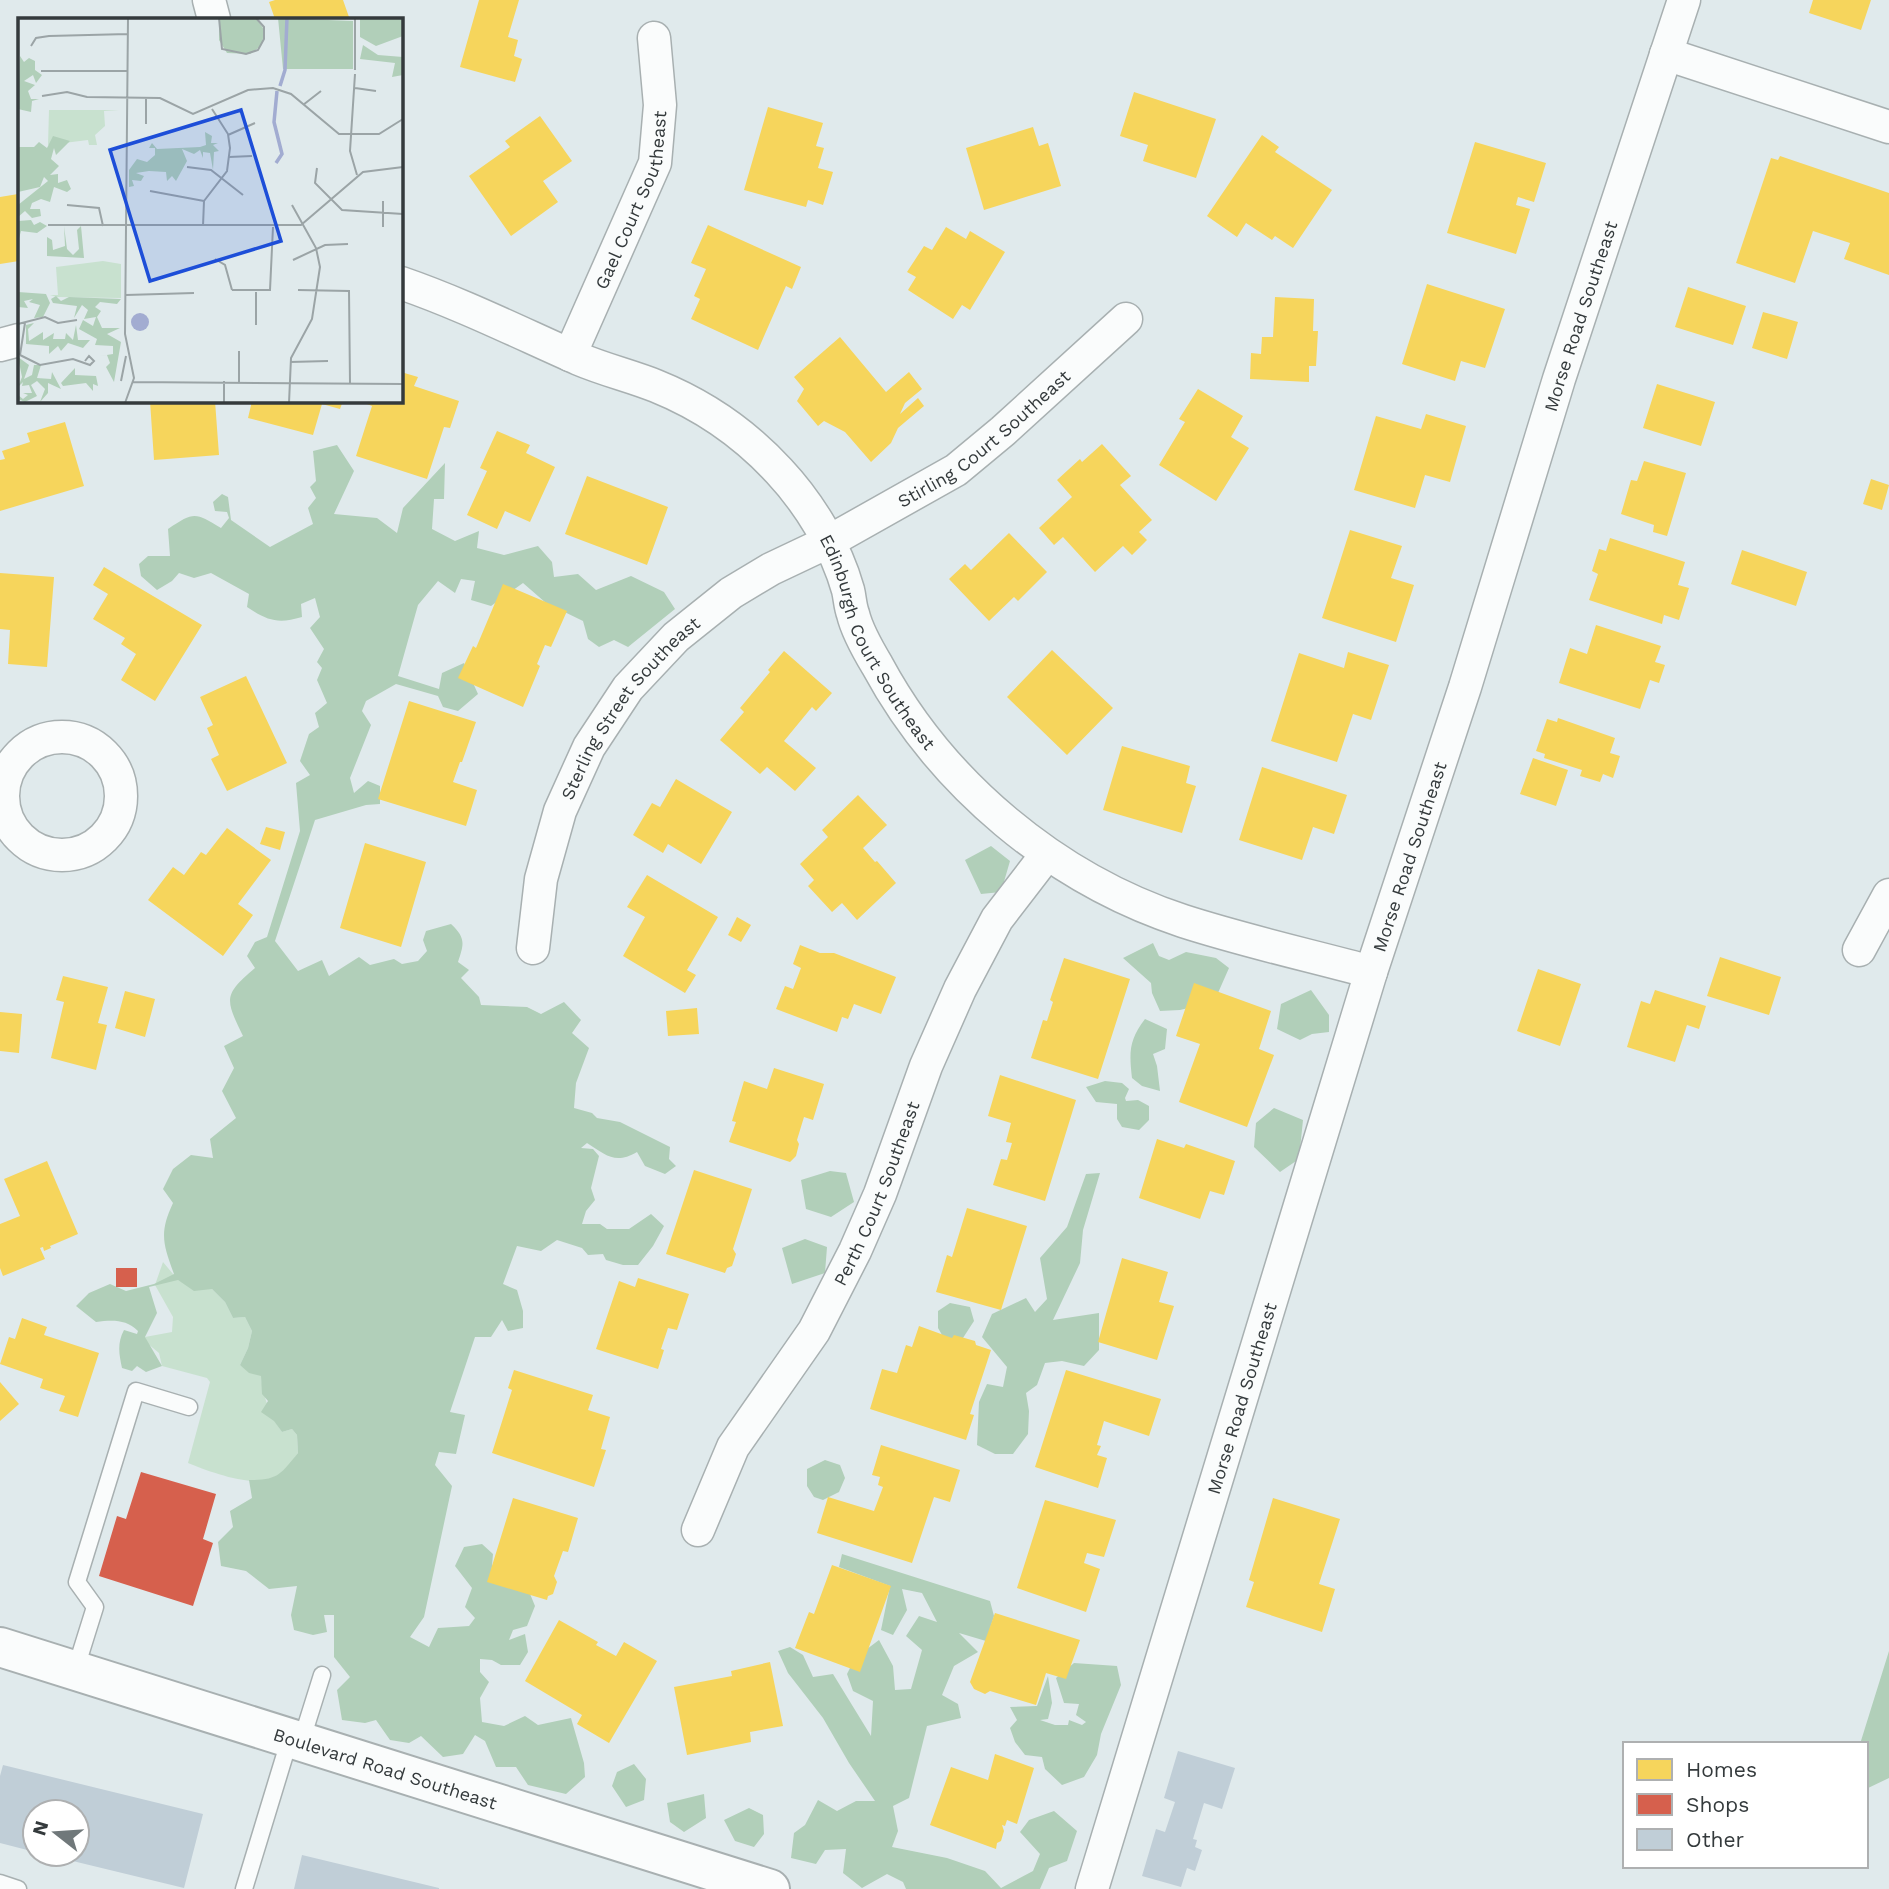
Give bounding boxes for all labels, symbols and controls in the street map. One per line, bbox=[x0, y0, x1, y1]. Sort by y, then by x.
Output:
inset map bbox=[18, 18, 402, 402]
street label: Gael Court Southeast bbox=[590, 109, 670, 292]
street label: Morse Road Southeast bbox=[1539, 218, 1621, 414]
street label: Stirling Court Southeast bbox=[894, 365, 1074, 511]
street label: Edinburgh Court Southeast bbox=[816, 530, 940, 754]
street label: Sterling Street Southeast bbox=[556, 612, 704, 803]
street label: Morse Road Southeast bbox=[1368, 758, 1450, 954]
street label: Perth Court Southeast bbox=[829, 1098, 923, 1289]
street label: Morse Road Southeast bbox=[1202, 1300, 1280, 1496]
street label: Boulevard Road Southeast bbox=[271, 1723, 500, 1813]
legend bbox=[1623, 1742, 1868, 1868]
text: Homes bbox=[1686, 1757, 1757, 1782]
text: Shops bbox=[1686, 1792, 1749, 1817]
north arrow bbox=[21, 1798, 91, 1868]
text: N bbox=[27, 1818, 53, 1838]
text: Other bbox=[1686, 1827, 1745, 1852]

